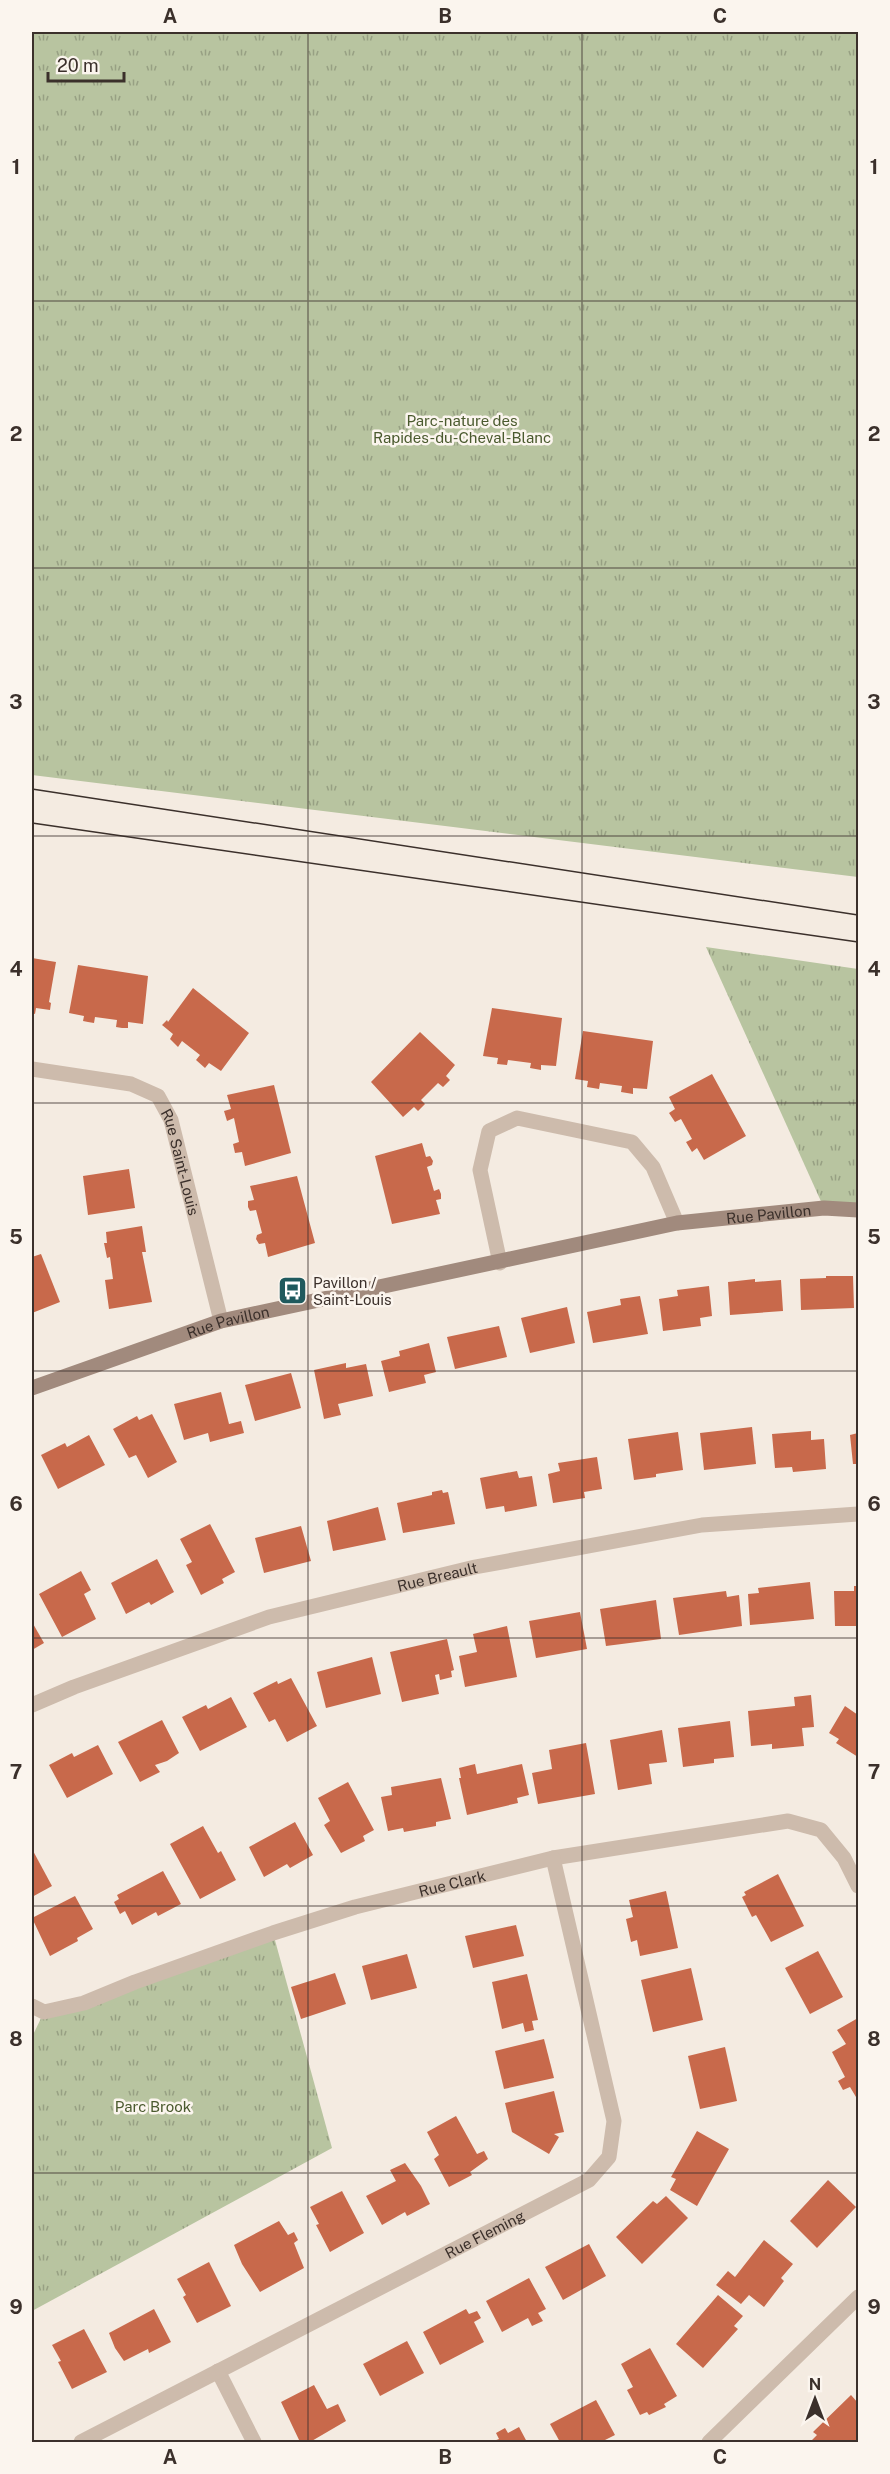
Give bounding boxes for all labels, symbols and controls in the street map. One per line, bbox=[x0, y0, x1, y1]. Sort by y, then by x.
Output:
text: A bbox=[163, 4, 177, 28]
text: B bbox=[438, 4, 452, 28]
text: C bbox=[713, 4, 727, 28]
scale bar bbox=[48, 45, 124, 83]
text: 20 m bbox=[57, 55, 99, 76]
text: 1 bbox=[12, 155, 20, 179]
text: 1 bbox=[870, 155, 878, 179]
park label: Parc-nature des Rapides-du-Cheval-Blanc bbox=[373, 412, 551, 446]
text: 2 bbox=[10, 422, 22, 446]
text: 2 bbox=[868, 422, 880, 446]
text: 3 bbox=[9, 690, 23, 714]
text: 3 bbox=[867, 690, 881, 714]
text: 4 bbox=[9, 957, 23, 981]
text: 4 bbox=[867, 957, 881, 981]
street label: Rue Saint-Louis bbox=[158, 1106, 203, 1217]
street label: Rue Pavillon bbox=[725, 1201, 812, 1226]
text: 5 bbox=[9, 1225, 23, 1249]
text: 5 bbox=[867, 1225, 881, 1249]
place label: Pavillon / Saint-Louis bbox=[313, 1274, 392, 1308]
bus stop icon: Pavillon / Saint-Louis bbox=[276, 1275, 308, 1307]
street label: Rue Pavillon bbox=[184, 1302, 271, 1341]
text: 6 bbox=[9, 1492, 23, 1516]
text: 6 bbox=[867, 1492, 881, 1516]
street label: Rue Breault bbox=[395, 1558, 479, 1594]
text: 7 bbox=[10, 1760, 22, 1784]
text: 7 bbox=[868, 1760, 880, 1784]
street label: Rue Clark bbox=[417, 1867, 487, 1899]
text: 8 bbox=[9, 2027, 23, 2051]
text: 8 bbox=[867, 2027, 881, 2051]
park label: Parc Brook bbox=[115, 2098, 191, 2115]
street label: Rue Fleming bbox=[442, 2206, 527, 2261]
text: 9 bbox=[9, 2295, 23, 2319]
text: 9 bbox=[867, 2295, 881, 2319]
north arrow bbox=[785, 2369, 845, 2429]
text: N bbox=[809, 2375, 821, 2394]
text: A bbox=[163, 2445, 177, 2469]
text: B bbox=[438, 2445, 452, 2469]
text: C bbox=[713, 2445, 727, 2469]

